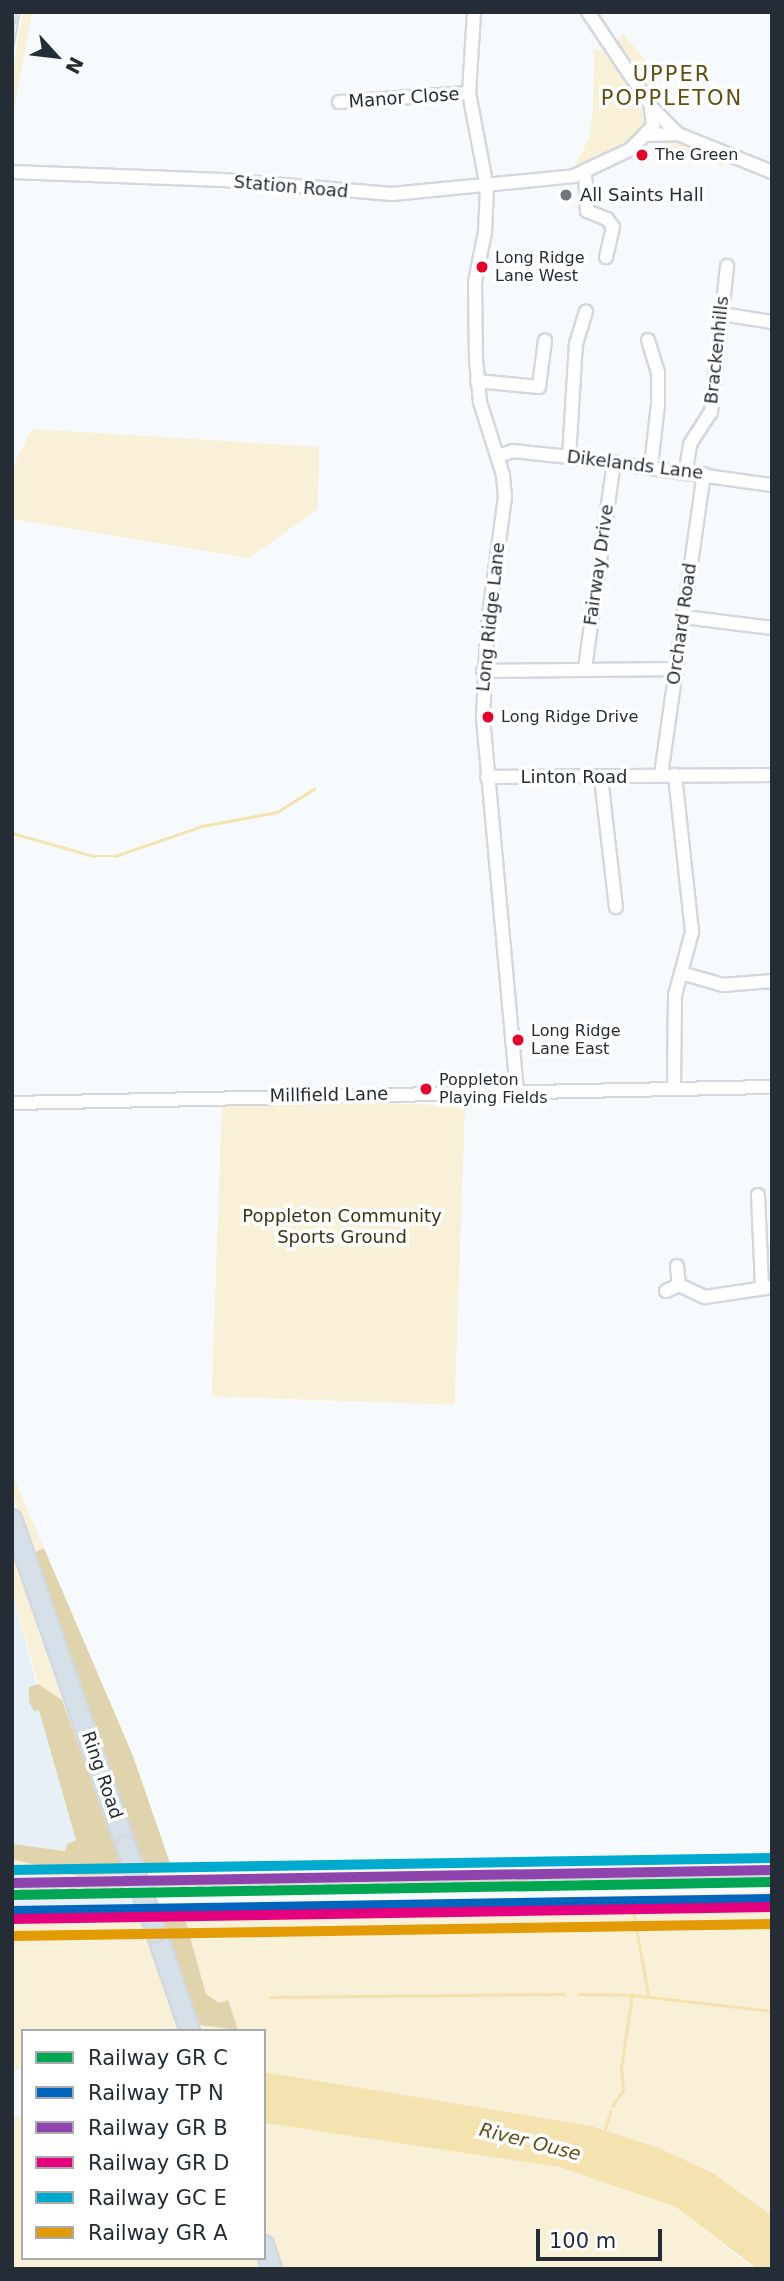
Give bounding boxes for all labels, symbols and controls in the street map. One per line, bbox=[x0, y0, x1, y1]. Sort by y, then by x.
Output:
north arrow bbox=[21, 21, 91, 91]
text: N bbox=[61, 53, 88, 78]
district label: UPPER POPPLETON bbox=[602, 61, 742, 111]
street label: Manor Close bbox=[348, 83, 460, 113]
place label: The Green bbox=[655, 145, 738, 165]
marker: The Green bbox=[635, 148, 649, 162]
street label: Station Road bbox=[233, 171, 349, 203]
place label: All Saints Hall bbox=[580, 184, 704, 206]
marker: All Saints Hall bbox=[558, 187, 574, 203]
place label: Long Ridge Lane West bbox=[495, 248, 585, 286]
marker: Long Ridge Lane West bbox=[475, 260, 489, 274]
street label: Brackenhills bbox=[701, 295, 733, 405]
street label: Dikelands Lane bbox=[566, 446, 704, 484]
street label: Fairway Drive bbox=[580, 503, 618, 627]
street label: Long Ridge Lane bbox=[472, 541, 510, 693]
street label: Orchard Road bbox=[663, 562, 701, 686]
place label: Long Ridge Drive bbox=[501, 707, 638, 727]
marker: Long Ridge Drive bbox=[481, 710, 495, 724]
street label: Linton Road bbox=[521, 766, 627, 788]
place label: Long Ridge Lane East bbox=[531, 1021, 621, 1059]
marker: Long Ridge Lane East bbox=[511, 1033, 525, 1047]
place label: Poppleton Playing Fields bbox=[439, 1070, 547, 1108]
marker: Poppleton Playing Fields bbox=[419, 1082, 433, 1096]
street label: Millfield Lane bbox=[270, 1083, 388, 1107]
park label: Poppleton Community Sports Ground bbox=[242, 1206, 442, 1248]
street label: Ring Road bbox=[77, 1728, 127, 1822]
legend bbox=[21, 2029, 266, 2260]
text: Railway GR C bbox=[88, 2046, 228, 2070]
text: Railway TP N bbox=[88, 2081, 224, 2105]
text: Railway GR B bbox=[88, 2116, 228, 2140]
water label: River Ouse bbox=[477, 2118, 583, 2166]
text: Railway GR D bbox=[88, 2151, 230, 2175]
text: Railway GC E bbox=[88, 2186, 227, 2210]
scale bar bbox=[539, 2214, 665, 2258]
text: Railway GR A bbox=[88, 2221, 228, 2245]
text: 100 m bbox=[549, 2229, 616, 2253]

